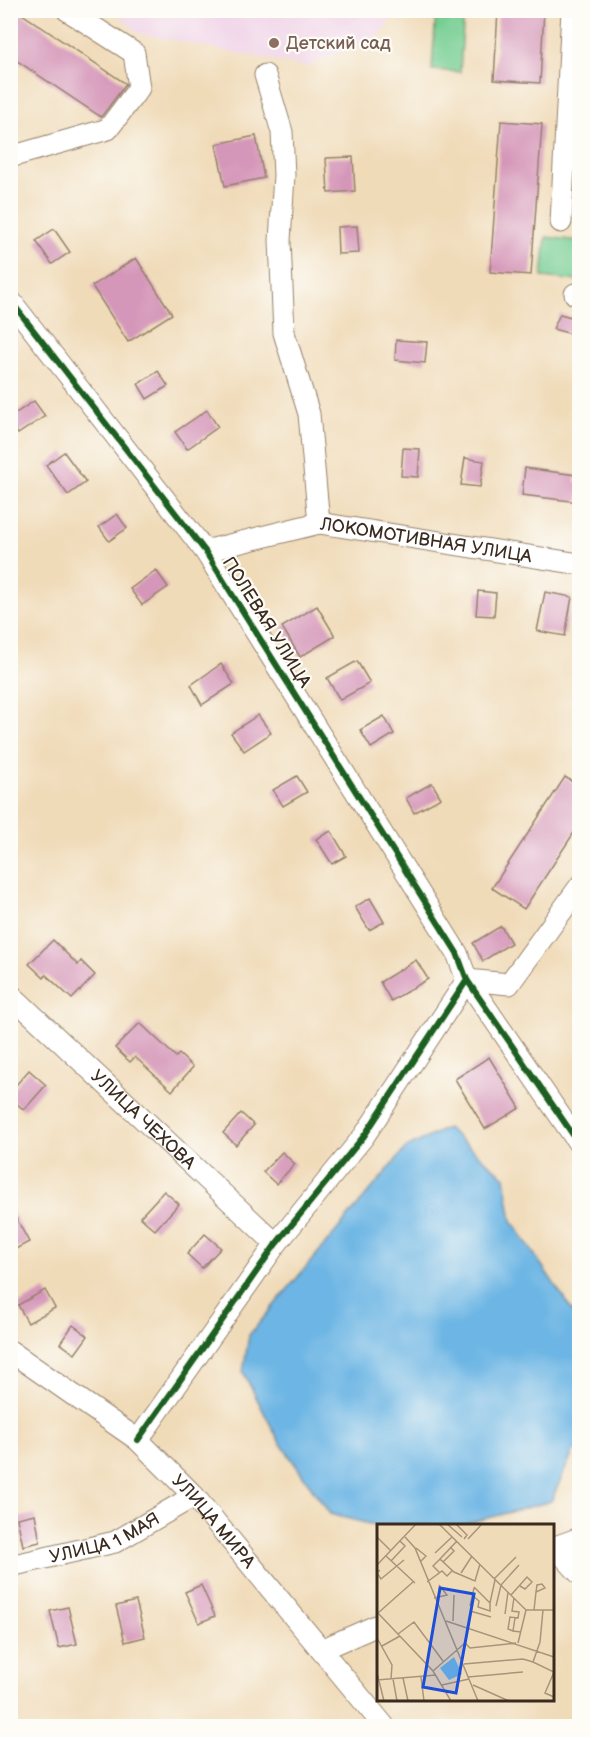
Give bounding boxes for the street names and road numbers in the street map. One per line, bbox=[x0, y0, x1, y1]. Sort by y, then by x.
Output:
street label: ЛОКОМОТИВНАЯ УЛИЦА bbox=[318, 513, 533, 567]
street label: ПОЛЕВАЯ УЛИЦА bbox=[218, 553, 315, 692]
street label: УЛИЦА ЧЕХОВА bbox=[86, 1066, 200, 1174]
street label: УЛИЦА МИРА bbox=[167, 1470, 259, 1573]
street label: УЛИЦА 1 МАЯ bbox=[47, 1508, 163, 1568]

